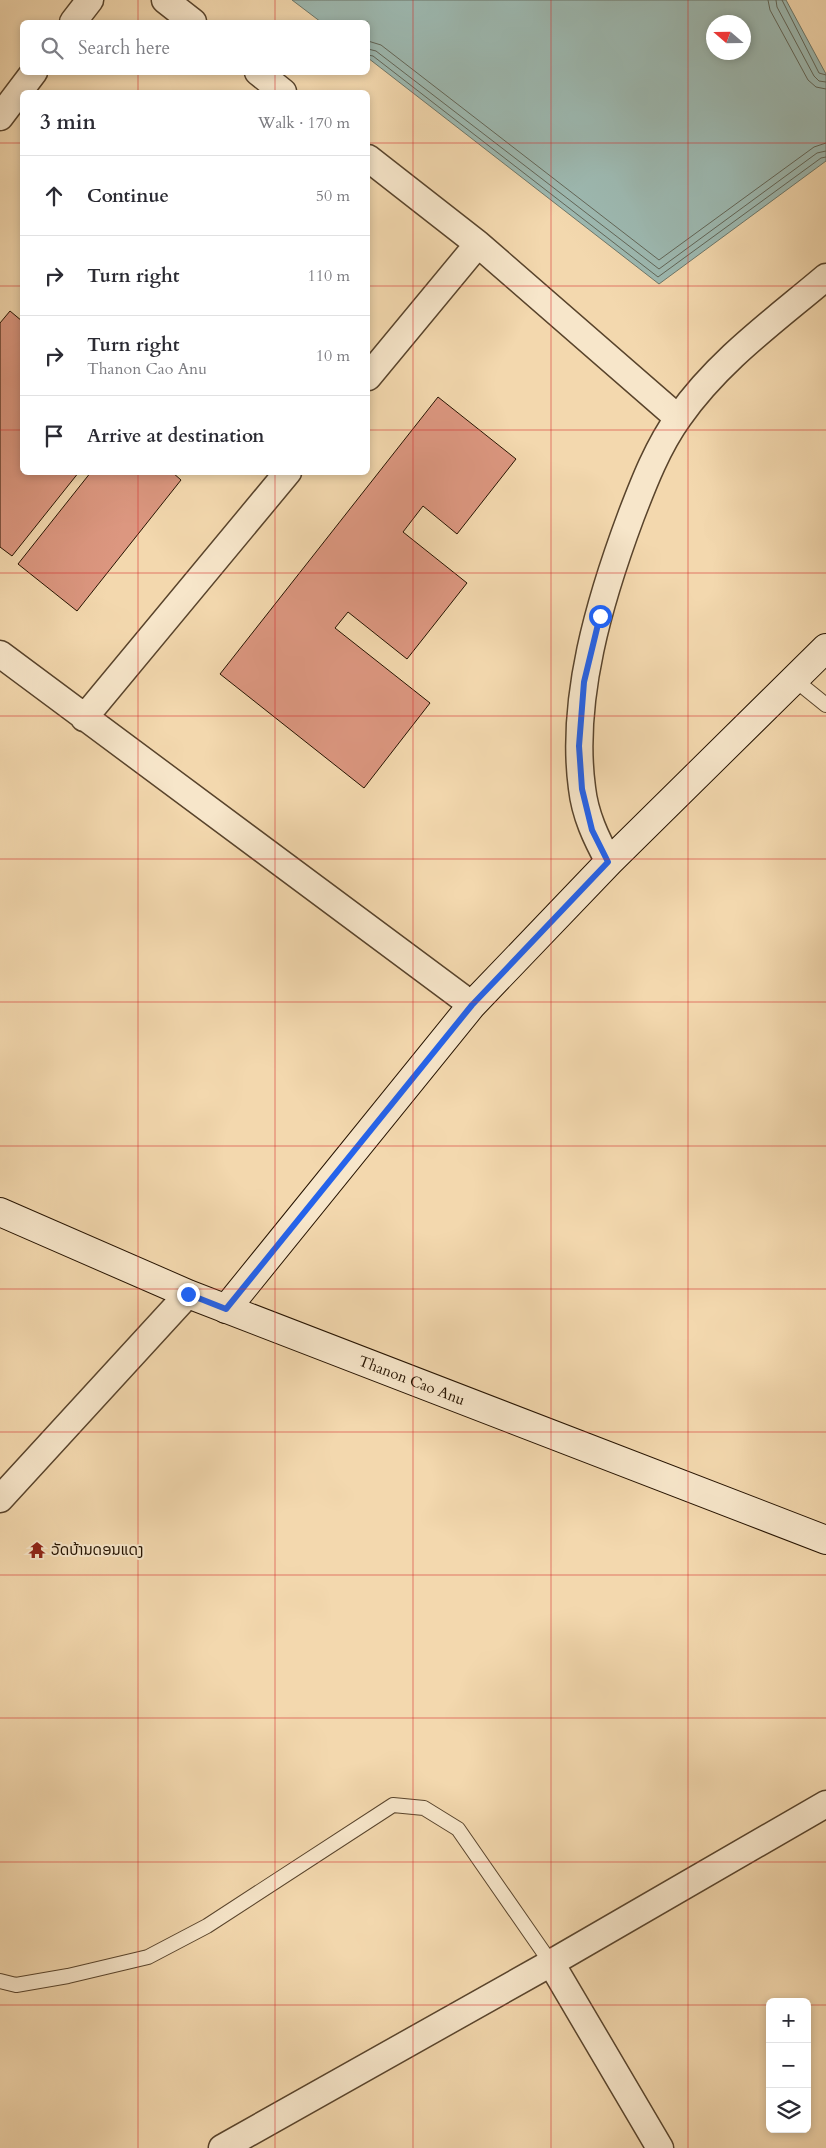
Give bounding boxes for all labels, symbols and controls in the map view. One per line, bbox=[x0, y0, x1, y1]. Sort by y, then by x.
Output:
north arrow bbox=[706, 15, 751, 60]
search box bbox=[20, 20, 370, 75]
icon: search bbox=[38, 34, 66, 62]
text: Search here bbox=[78, 35, 170, 61]
text: 3 min bbox=[40, 108, 96, 137]
text: Walk · 170 m bbox=[258, 112, 350, 134]
icon: ahead bbox=[40, 182, 68, 210]
text: Continue bbox=[87, 183, 169, 209]
text: 50 m bbox=[316, 185, 350, 207]
icon: right bbox=[40, 262, 68, 290]
text: Turn right bbox=[87, 263, 179, 289]
text: 110 m bbox=[308, 265, 350, 287]
text: Turn right bbox=[87, 332, 179, 358]
icon: right bbox=[40, 342, 68, 370]
text: 10 m bbox=[316, 345, 350, 367]
text: Thanon Cao Anu bbox=[87, 358, 207, 380]
icon: arrive bbox=[40, 422, 68, 450]
text: Arrive at destination bbox=[87, 423, 264, 449]
route start bbox=[589, 605, 612, 628]
route end bbox=[177, 1283, 200, 1306]
street label: Thanon Cao Anu bbox=[356, 1351, 468, 1410]
temple icon: ວັດບ້ານດອນແດງ bbox=[27, 1540, 47, 1560]
place label: ວັດບ້ານດອນແດງ bbox=[51, 1540, 143, 1560]
map controls bbox=[766, 1998, 811, 2133]
button: + bbox=[766, 1998, 811, 2043]
button: − bbox=[766, 2043, 811, 2088]
button: layers bbox=[766, 2088, 811, 2133]

